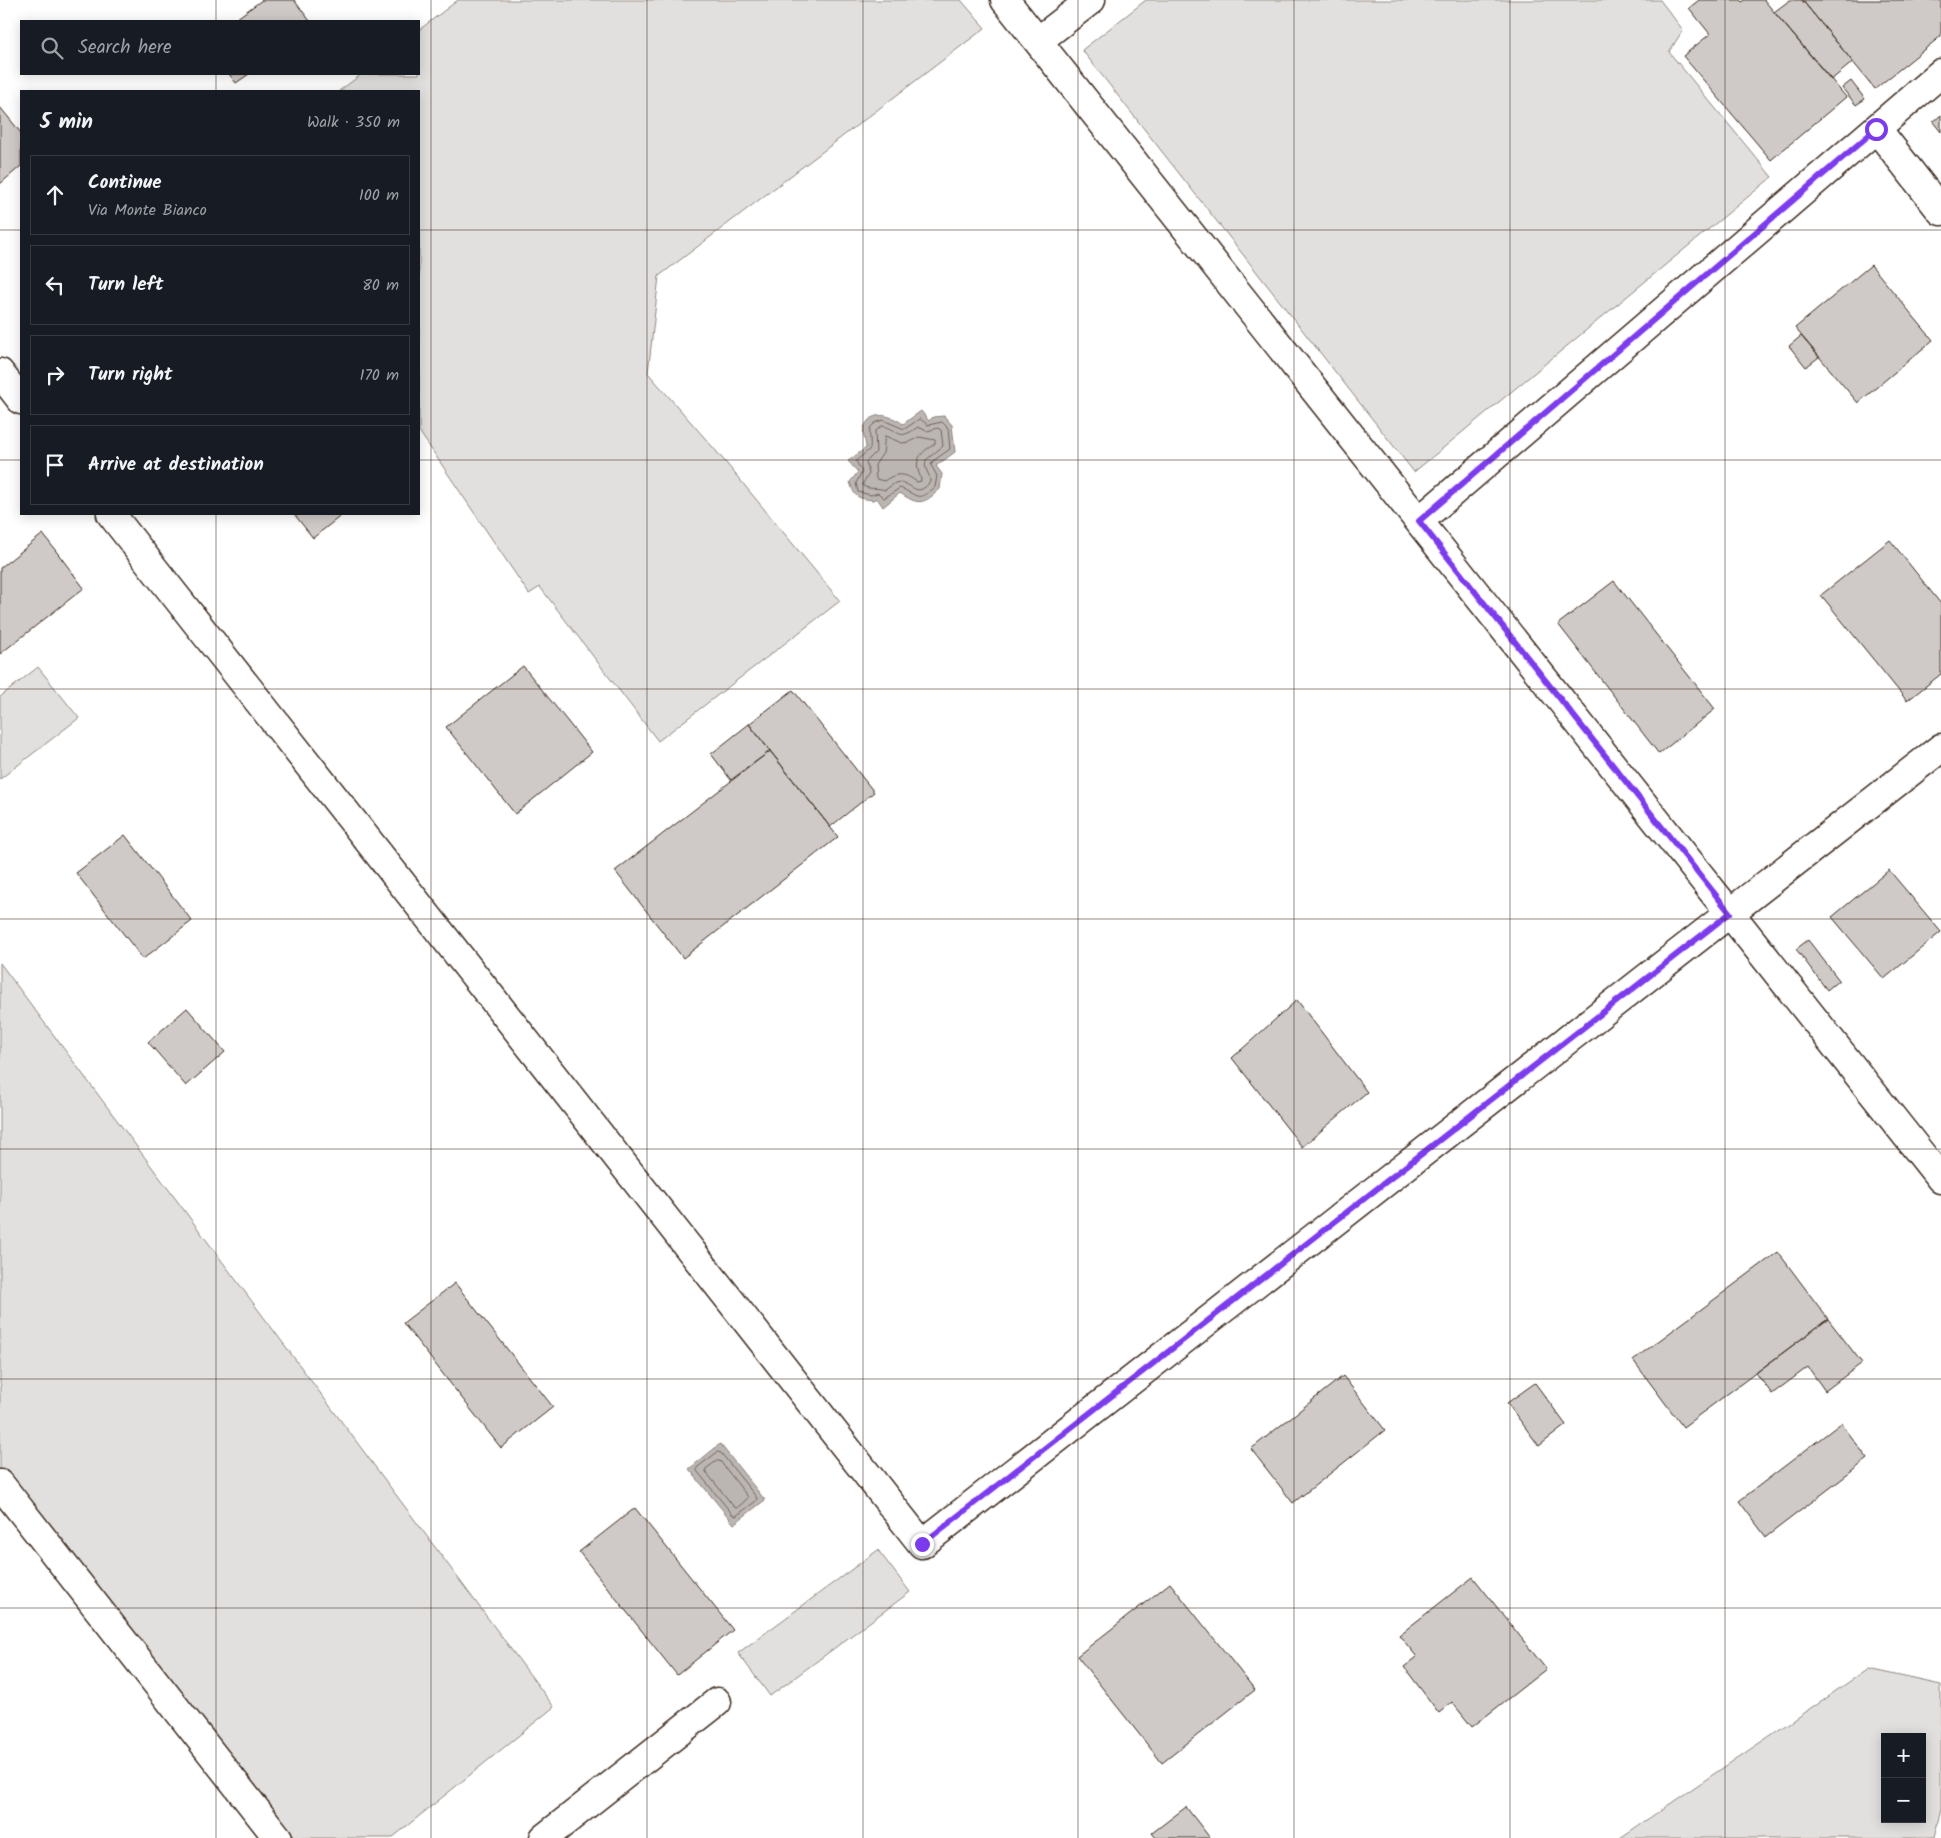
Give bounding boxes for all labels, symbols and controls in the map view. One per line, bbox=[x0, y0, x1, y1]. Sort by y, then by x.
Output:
search box bbox=[20, 20, 420, 75]
text: Search here bbox=[78, 33, 172, 63]
icon: search bbox=[38, 34, 66, 62]
text: 5 min bbox=[40, 106, 93, 139]
text: Walk · 350 m bbox=[307, 110, 400, 135]
route start bbox=[1865, 118, 1888, 141]
text: Continue bbox=[88, 168, 161, 198]
icon: ahead bbox=[41, 181, 69, 209]
text: 100 m bbox=[359, 183, 399, 208]
text: Via Monte Bianco bbox=[88, 198, 207, 223]
text: Turn left bbox=[88, 270, 163, 300]
icon: left bbox=[41, 271, 69, 299]
text: 80 m bbox=[362, 273, 399, 298]
text: Turn right bbox=[88, 360, 173, 390]
icon: right bbox=[41, 361, 69, 389]
text: 170 m bbox=[359, 363, 399, 388]
text: Arrive at destination bbox=[88, 450, 264, 480]
icon: arrive bbox=[41, 451, 69, 479]
route end bbox=[911, 1533, 934, 1556]
map controls bbox=[1881, 1733, 1926, 1823]
button: + bbox=[1881, 1733, 1926, 1778]
button: − bbox=[1881, 1778, 1926, 1823]

